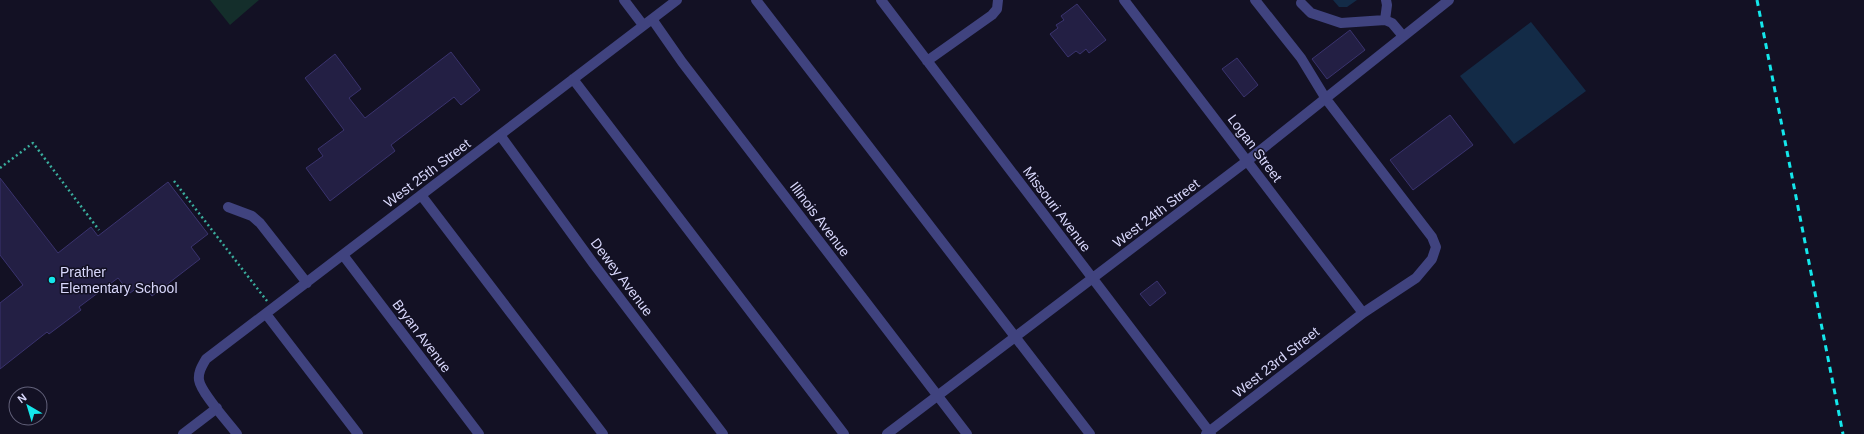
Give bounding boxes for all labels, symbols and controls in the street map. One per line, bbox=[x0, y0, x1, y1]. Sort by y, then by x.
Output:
street label: Logan Street bbox=[1224, 111, 1286, 185]
street label: West 25th Street bbox=[381, 135, 473, 211]
street label: Missouri Avenue bbox=[1020, 163, 1094, 255]
street label: West 24th Street bbox=[1110, 175, 1202, 251]
street label: Illinois Avenue bbox=[787, 179, 853, 260]
street label: Dewey Avenue bbox=[588, 235, 657, 319]
place label: Prather Elementary School bbox=[60, 264, 178, 296]
marker: Prather Elementary School bbox=[47, 275, 57, 285]
street label: Bryan Avenue bbox=[389, 296, 455, 376]
street label: West 23rd Street bbox=[1230, 323, 1322, 401]
north arrow bbox=[8, 386, 48, 426]
text: N bbox=[15, 391, 29, 405]

